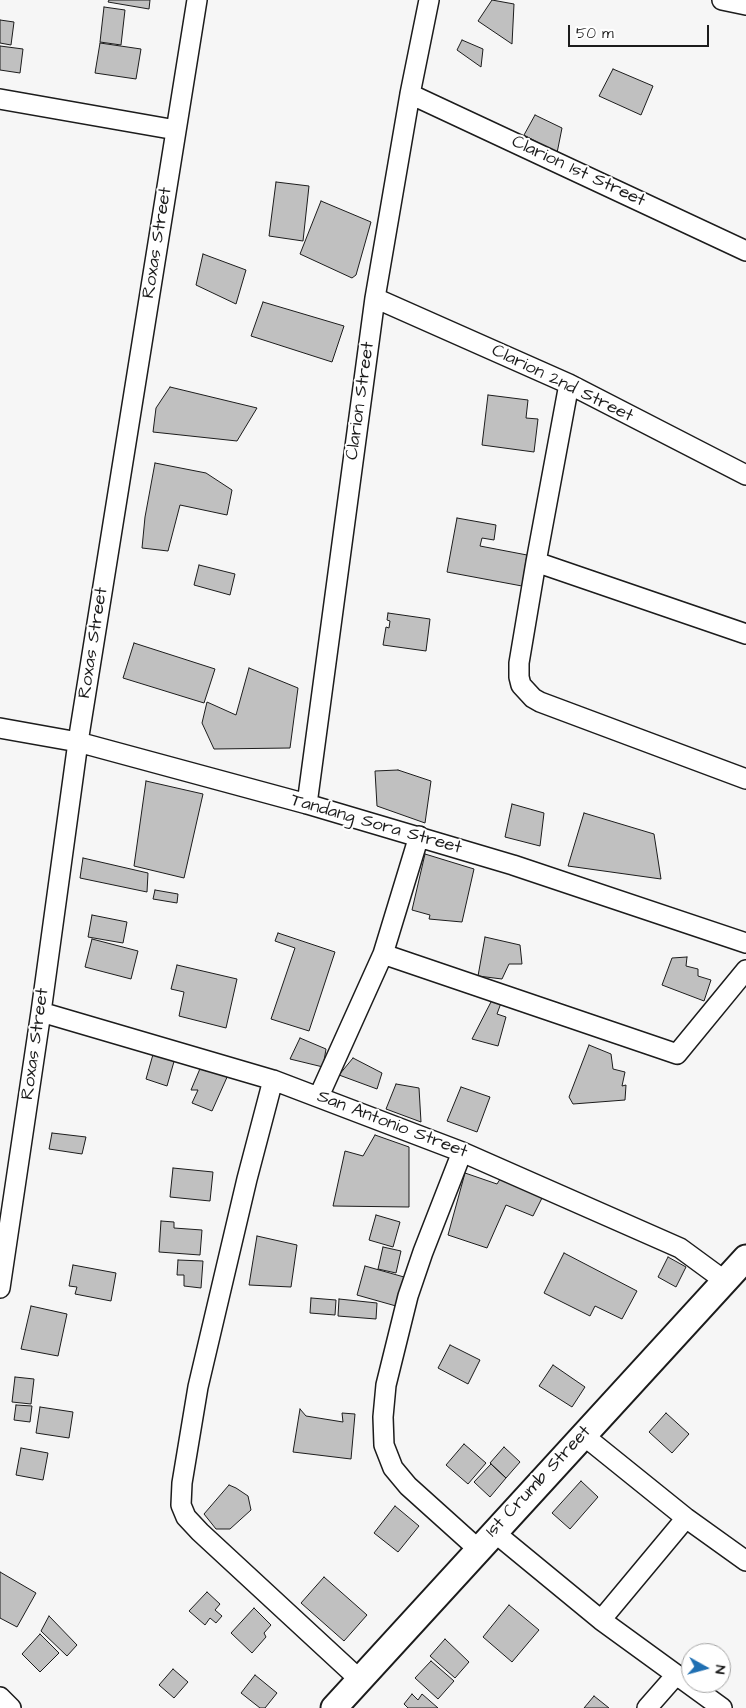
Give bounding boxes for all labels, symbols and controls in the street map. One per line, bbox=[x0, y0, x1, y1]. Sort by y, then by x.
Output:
scale bar bbox=[571, 15, 712, 47]
text: 50 m bbox=[576, 23, 614, 44]
street label: Clarion 1st Street bbox=[508, 132, 648, 212]
street label: Roxas Street bbox=[139, 186, 177, 300]
street label: Clarion Street bbox=[342, 340, 380, 462]
street label: Clarion 2nd Street bbox=[488, 340, 636, 428]
street label: Roxas Street bbox=[75, 586, 113, 700]
street label: Tandang Sora Street bbox=[288, 790, 464, 860]
street label: Roxas Street bbox=[17, 987, 55, 1101]
street label: San Antonio Street bbox=[314, 1086, 470, 1164]
street label: 1st Crumb Street bbox=[482, 1422, 596, 1542]
north arrow bbox=[681, 1643, 731, 1693]
text: N bbox=[709, 1664, 730, 1675]

